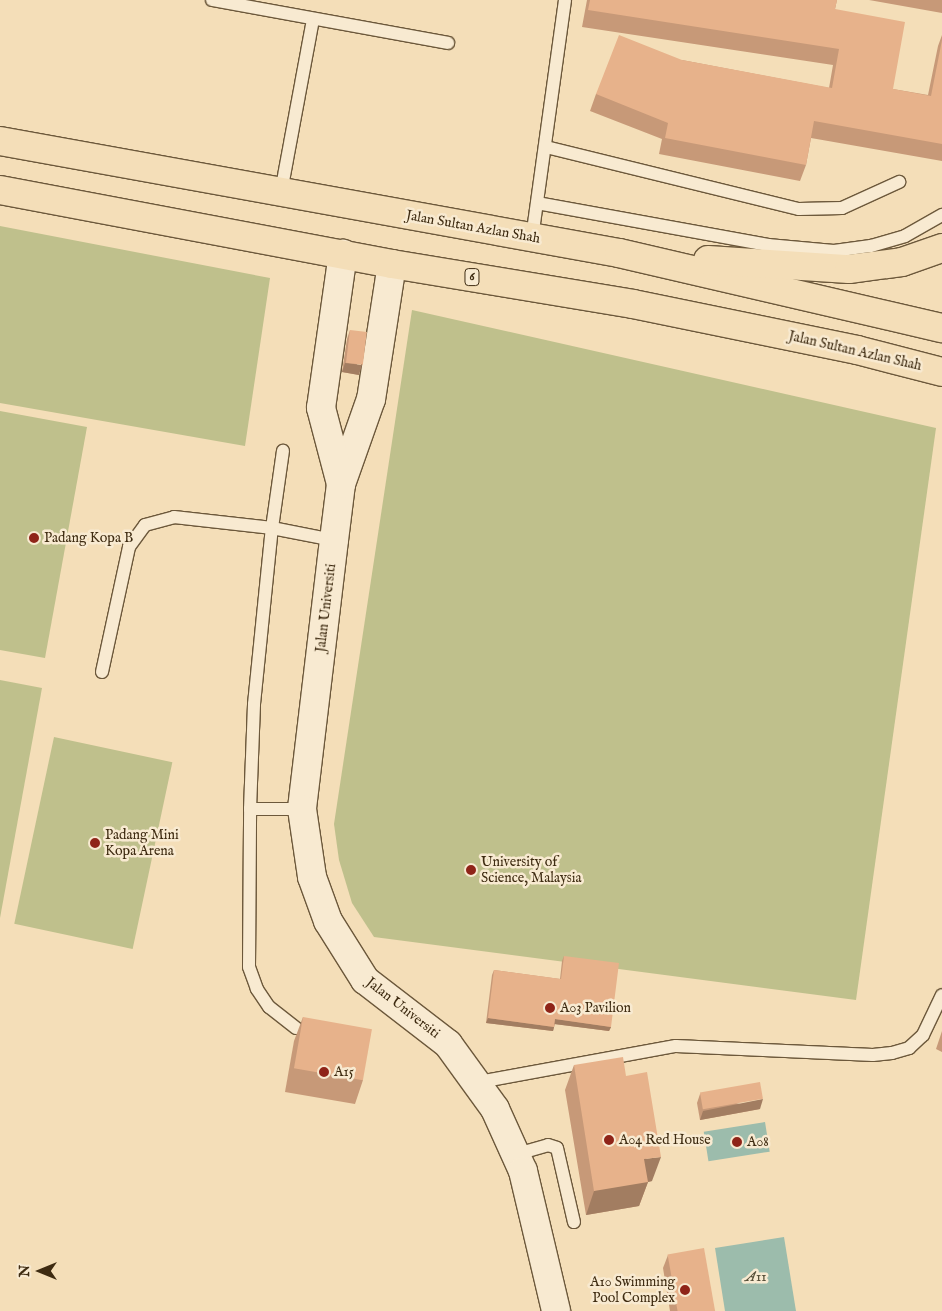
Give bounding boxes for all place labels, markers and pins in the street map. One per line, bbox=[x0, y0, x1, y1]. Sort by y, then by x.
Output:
place label: Padang Kopa B bbox=[44, 530, 133, 546]
marker: Padang Kopa B bbox=[28, 532, 40, 544]
place label: Padang Mini Kopa Arena bbox=[105, 827, 179, 860]
marker: Padang Mini Kopa Arena bbox=[89, 837, 101, 849]
place label: University of Science, Malaysia bbox=[481, 854, 582, 886]
marker: University of Science, Malaysia bbox=[465, 864, 477, 876]
place label: A03 Pavilion bbox=[560, 1000, 631, 1016]
marker: A03 Pavilion bbox=[544, 1002, 556, 1014]
place label: A15 bbox=[334, 1064, 354, 1080]
marker: A15 bbox=[318, 1066, 330, 1078]
place label: A04 Red House bbox=[619, 1132, 711, 1148]
marker: A04 Red House bbox=[603, 1134, 615, 1146]
place label: A08 bbox=[747, 1134, 769, 1150]
marker: A08 bbox=[731, 1136, 743, 1148]
place label: A10 Swimming Pool Complex bbox=[590, 1274, 675, 1306]
marker: A10 Swimming Pool Complex bbox=[679, 1284, 691, 1296]

